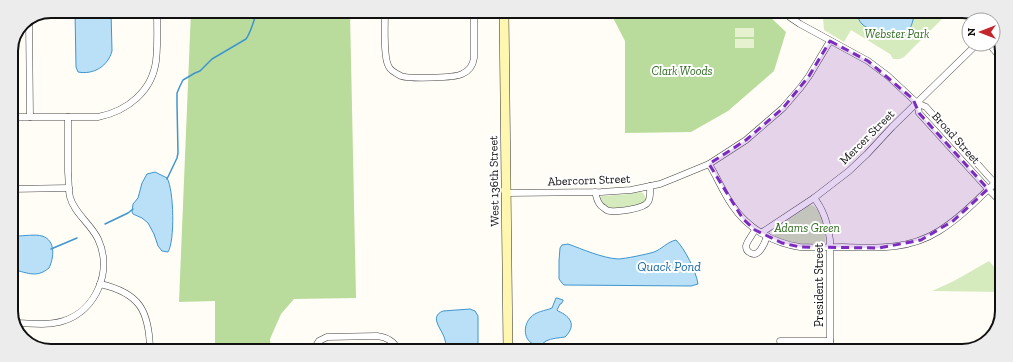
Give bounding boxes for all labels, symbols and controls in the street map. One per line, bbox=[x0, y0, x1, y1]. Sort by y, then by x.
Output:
north arrow bbox=[961, 12, 1001, 52]
park label: Webster Park bbox=[865, 27, 930, 41]
text: N bbox=[965, 27, 978, 36]
park label: Clark Woods bbox=[651, 64, 713, 78]
street label: Mercer Street bbox=[837, 106, 898, 167]
street label: Broad Street bbox=[929, 109, 983, 167]
street label: West 136th Street bbox=[486, 135, 502, 227]
street label: Abercorn Street bbox=[547, 172, 631, 188]
park label: Adams Green bbox=[773, 221, 840, 235]
street label: President Street bbox=[812, 242, 826, 327]
water label: Quack Pond bbox=[637, 259, 701, 274]

